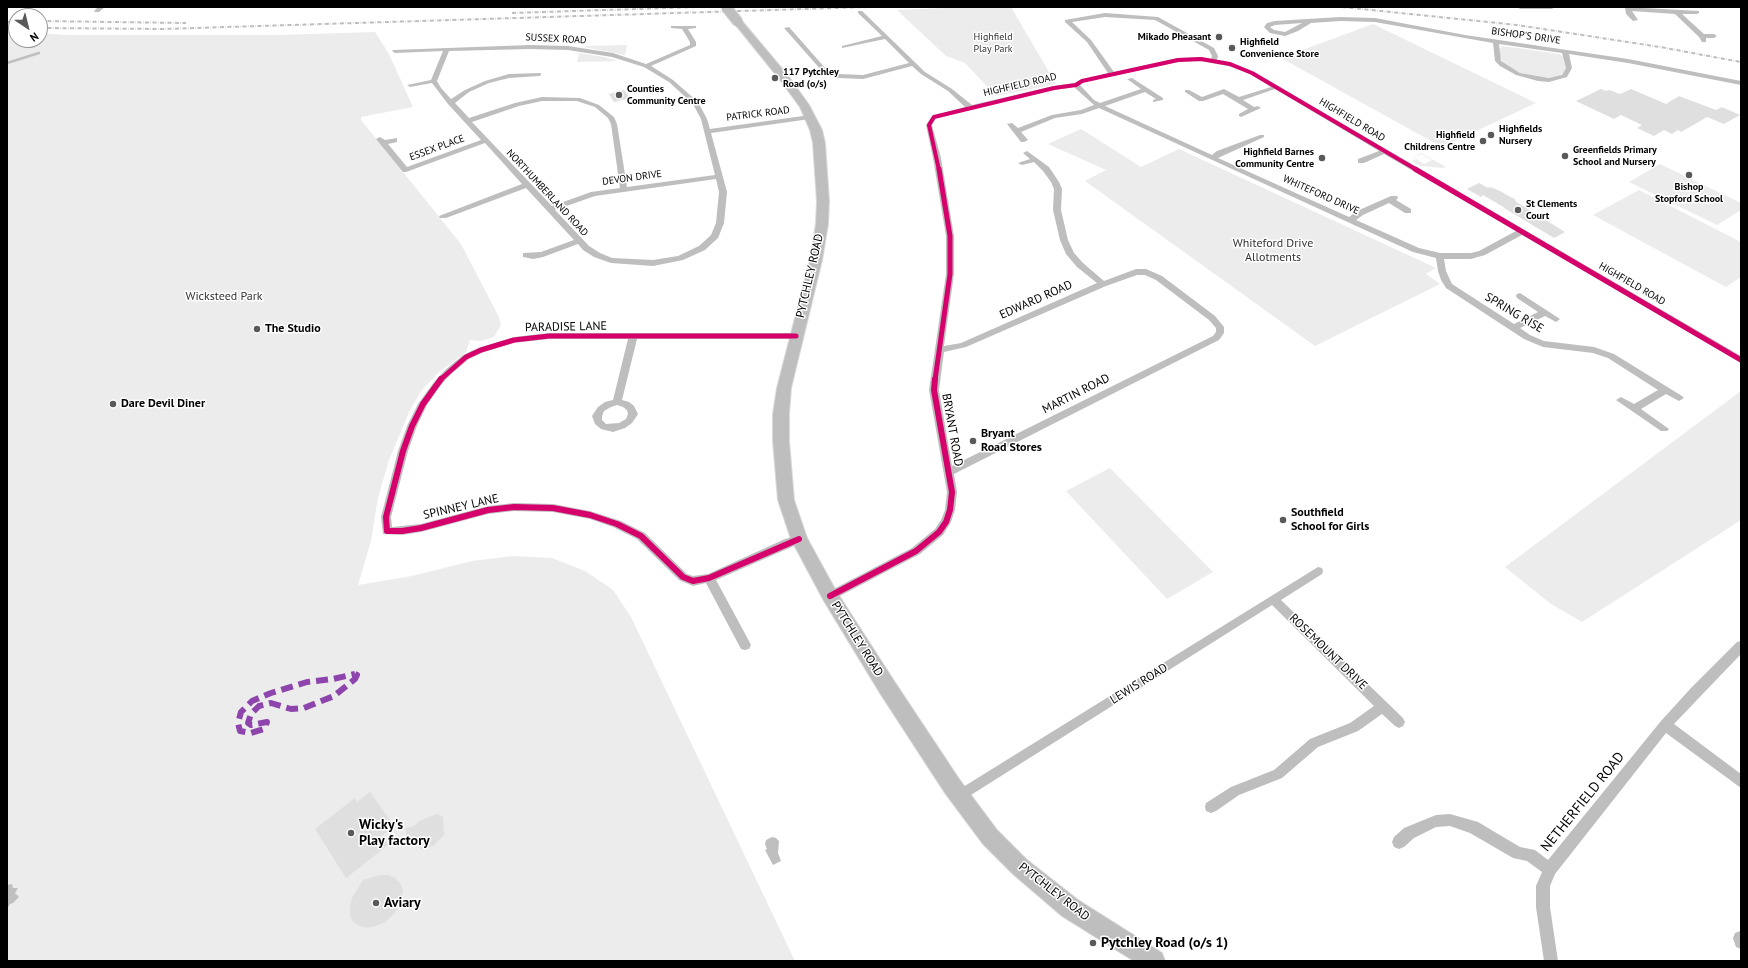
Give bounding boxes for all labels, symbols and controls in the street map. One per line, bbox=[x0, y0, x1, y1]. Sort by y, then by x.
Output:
north arrow bbox=[8, 8, 48, 48]
street label: BISHOP'S DRIVE bbox=[1491, 25, 1561, 47]
text: N bbox=[27, 29, 41, 45]
street label: SUSSEX ROAD bbox=[525, 31, 587, 47]
park label: Highfield Play Park bbox=[973, 31, 1013, 54]
place label: Mikado Pheasant bbox=[1138, 31, 1211, 43]
marker: Mikado Pheasant bbox=[1214, 32, 1224, 42]
place label: Highfield Convenience Store bbox=[1240, 36, 1319, 60]
marker: Highfield Convenience Store bbox=[1227, 43, 1237, 53]
place label: 117 Pytchley Road (o/s) bbox=[783, 66, 839, 90]
street label: HIGHFIELD ROAD bbox=[982, 71, 1058, 99]
marker: 117 Pytchley Road (o/s) bbox=[770, 73, 780, 83]
place label: Counties Community Centre bbox=[627, 83, 706, 106]
marker: Counties Community Centre bbox=[614, 90, 624, 100]
street label: HIGHFIELD ROAD bbox=[1317, 96, 1387, 144]
street label: PATRICK ROAD bbox=[726, 104, 790, 124]
place label: Highfields Nursery bbox=[1499, 123, 1542, 146]
place label: Highfield Childrens Centre bbox=[1404, 129, 1475, 152]
marker: Highfields Nursery bbox=[1486, 130, 1496, 140]
street label: ESSEX PLACE bbox=[408, 132, 466, 164]
marker: Highfield Childrens Centre bbox=[1478, 136, 1488, 146]
place label: Greenfields Primary School and Nursery bbox=[1573, 144, 1657, 168]
place label: Highfield Barnes Community Centre bbox=[1235, 146, 1314, 170]
street label: NORTHUMBERLAND ROAD bbox=[504, 147, 590, 239]
marker: Greenfields Primary School and Nursery bbox=[1560, 151, 1570, 161]
marker: Highfield Barnes Community Centre bbox=[1317, 153, 1327, 163]
street label: DEVON DRIVE bbox=[601, 168, 663, 188]
marker: Bishop Stopford School bbox=[1684, 170, 1694, 180]
street label: WHITEFORD DRIVE bbox=[1281, 173, 1361, 217]
place label: Bishop Stopford School bbox=[1655, 181, 1723, 204]
place label: St Clements Court bbox=[1526, 198, 1577, 222]
marker: St Clements Court bbox=[1513, 205, 1523, 215]
street label: PYTCHLEY ROAD bbox=[793, 233, 827, 319]
park label: Whiteford Drive Allotments bbox=[1233, 237, 1313, 265]
street label: HIGHFIELD ROAD bbox=[1597, 260, 1667, 308]
street label: EDWARD ROAD bbox=[997, 278, 1075, 322]
park label: Wicksteed Park bbox=[185, 290, 263, 304]
street label: SPRING RISE bbox=[1482, 290, 1546, 336]
street label: PARADISE LANE bbox=[525, 319, 607, 335]
place label: The Studio bbox=[265, 322, 321, 336]
marker: The Studio bbox=[252, 324, 262, 334]
street label: MARTIN ROAD bbox=[1040, 371, 1112, 417]
street label: BRYANT ROAD bbox=[939, 392, 965, 468]
place label: Dare Devil Diner bbox=[121, 397, 205, 411]
marker: Dare Devil Diner bbox=[108, 399, 118, 409]
place label: Bryant Road Stores bbox=[981, 427, 1042, 455]
marker: Bryant Road Stores bbox=[968, 436, 978, 446]
street label: SPINNEY LANE bbox=[422, 491, 500, 523]
place label: Southfield School for Girls bbox=[1291, 506, 1369, 534]
marker: Southfield School for Girls bbox=[1278, 515, 1288, 525]
street label: PYTCHLEY ROAD bbox=[828, 599, 886, 679]
street label: ROSEMOUNT DRIVE bbox=[1286, 611, 1370, 693]
street label: LEWIS ROAD bbox=[1108, 661, 1170, 707]
street label: NETHERFIELD ROAD bbox=[1538, 749, 1628, 855]
place label: Wicky's Play factory bbox=[359, 817, 430, 850]
marker: Wicky's Play factory bbox=[346, 828, 356, 838]
street label: PYTCHLEY ROAD bbox=[1016, 860, 1092, 924]
place label: Aviary bbox=[384, 895, 421, 911]
marker: Aviary bbox=[371, 898, 381, 908]
place label: Pytchley Road (o/s 1) bbox=[1101, 935, 1228, 951]
marker: Pytchley Road (o/s 1) bbox=[1088, 938, 1098, 948]

